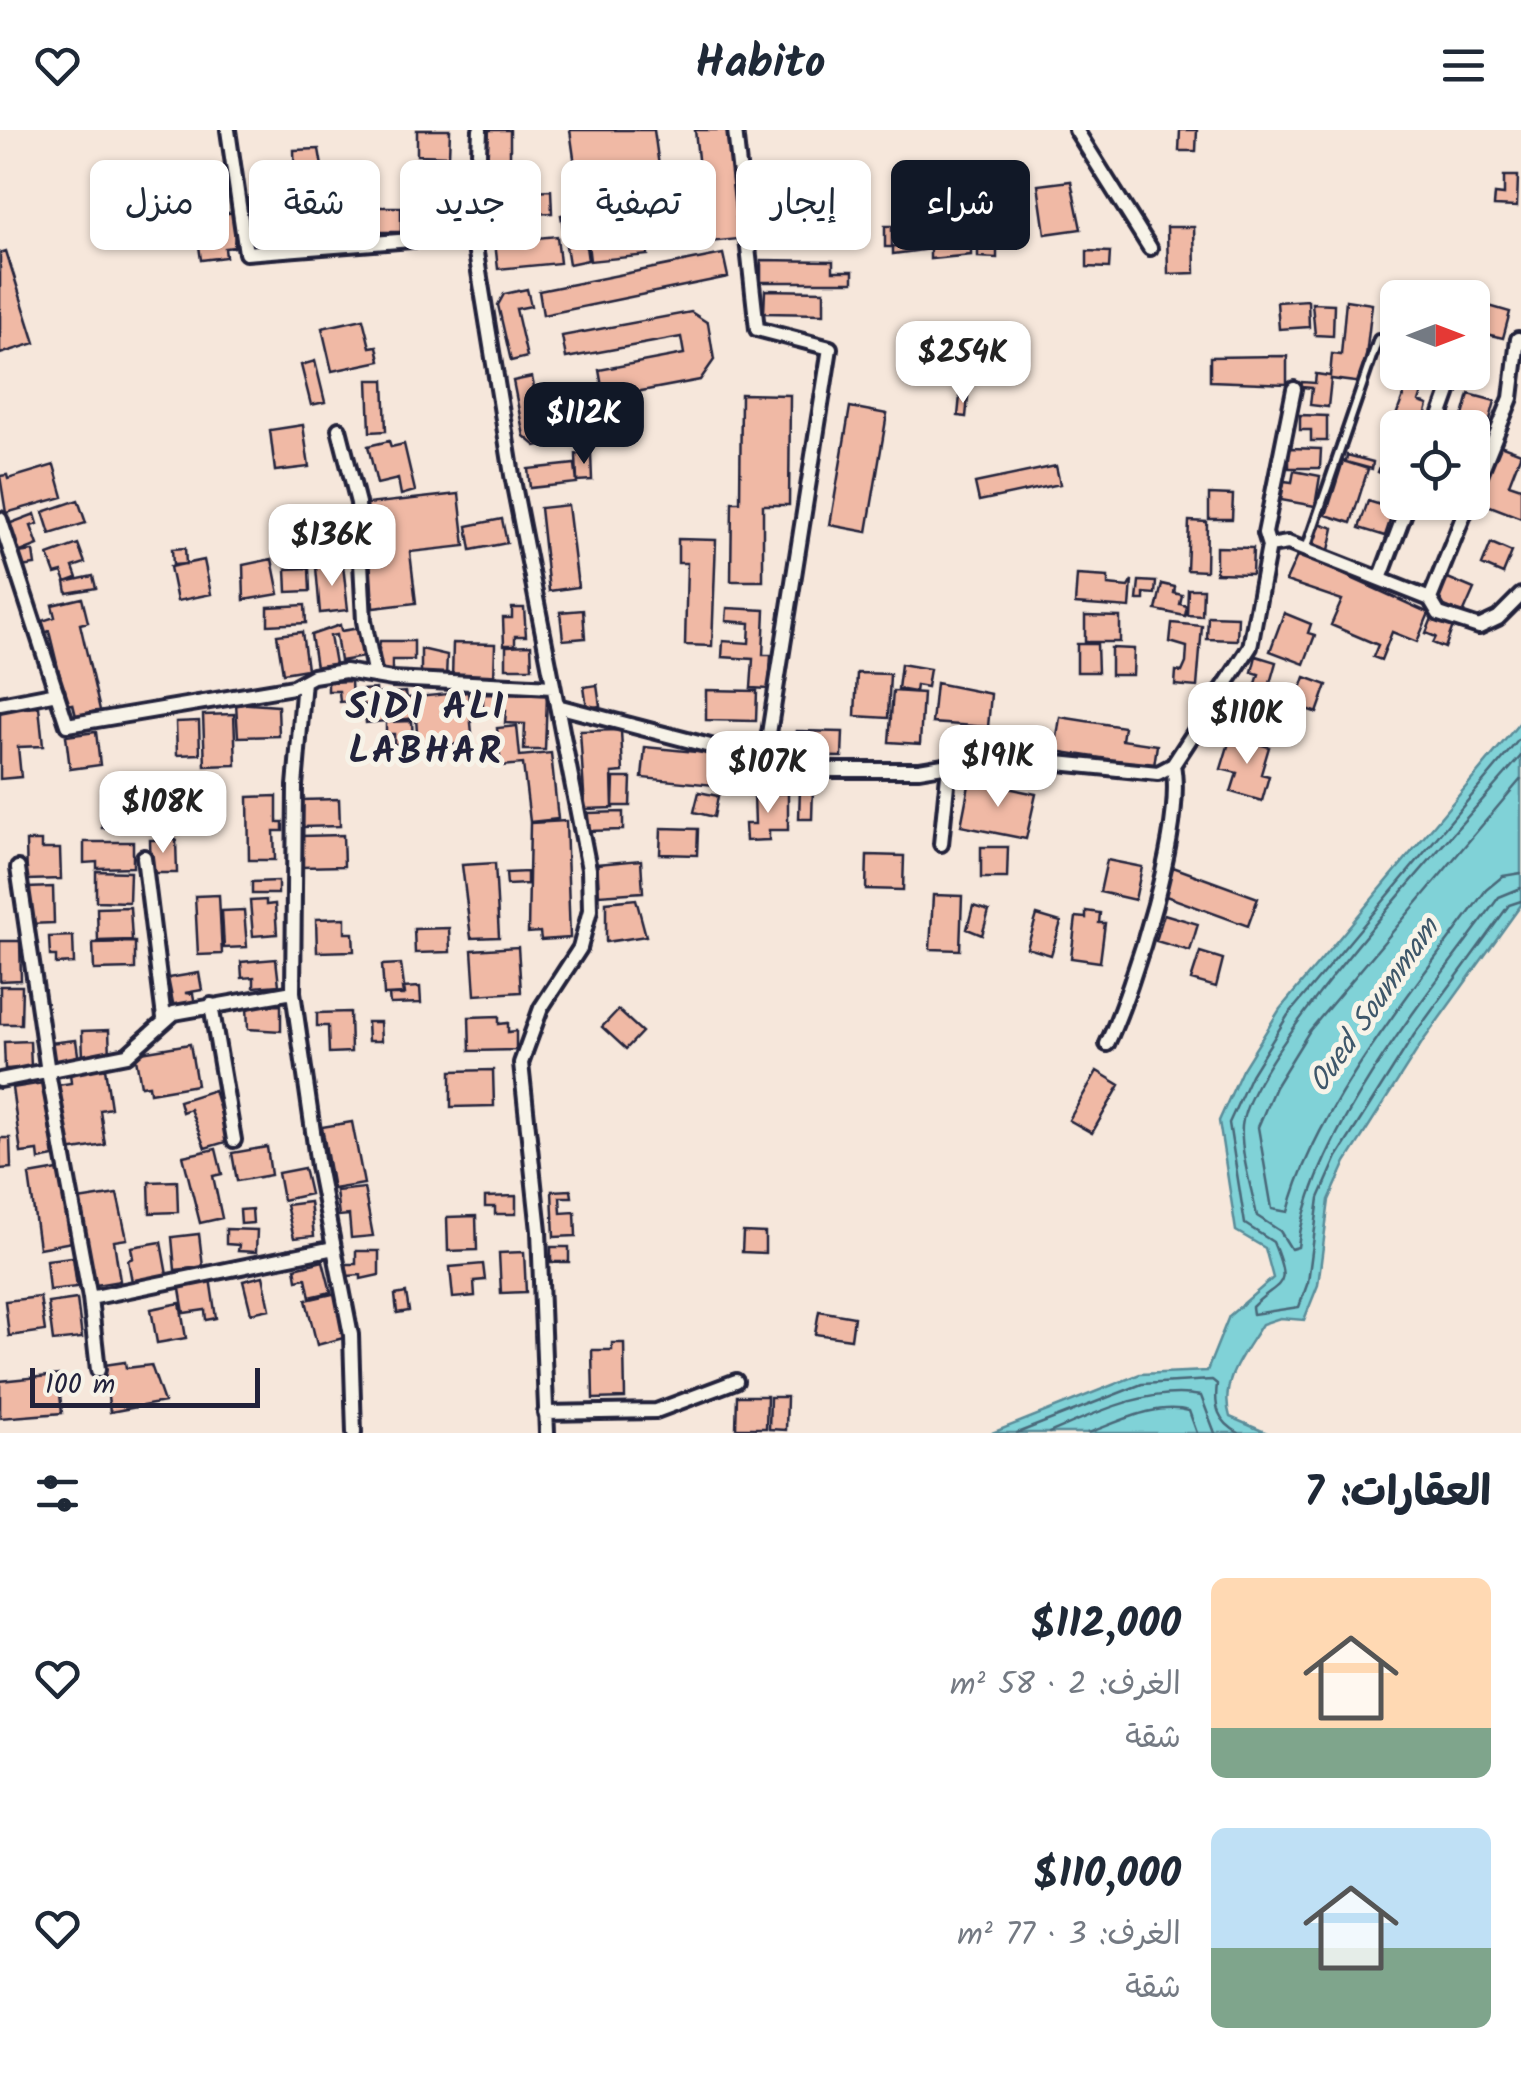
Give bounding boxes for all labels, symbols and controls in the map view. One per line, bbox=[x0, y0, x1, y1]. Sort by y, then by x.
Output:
text: Habito bbox=[695, 29, 826, 101]
icon: heart bbox=[30, 38, 85, 93]
icon: menu bbox=[1436, 38, 1491, 93]
chip: منزل bbox=[90, 160, 229, 250]
chip: شقة bbox=[249, 160, 380, 250]
chip: جديد bbox=[400, 160, 541, 250]
chip: تصفية bbox=[561, 160, 716, 250]
chip: إيجار bbox=[736, 160, 871, 250]
chip: شراء bbox=[891, 160, 1030, 250]
north arrow bbox=[1380, 280, 1490, 390]
map controls bbox=[1380, 280, 1490, 520]
pin: $254K bbox=[893, 321, 1033, 406]
text: $254K bbox=[918, 328, 1008, 379]
pin: $112K bbox=[514, 382, 654, 467]
text: $112K bbox=[546, 389, 622, 440]
button: locate bbox=[1380, 410, 1490, 520]
pin: $136K bbox=[262, 504, 402, 589]
text: $136K bbox=[291, 511, 373, 562]
district label: SIDI ALI LABHAR bbox=[346, 679, 506, 783]
pin: $110K bbox=[1177, 682, 1317, 767]
text: $110K bbox=[1210, 689, 1284, 740]
pin: $191K bbox=[928, 725, 1068, 810]
pin: $107K bbox=[698, 731, 838, 816]
text: $191K bbox=[961, 732, 1035, 783]
text: $107K bbox=[728, 738, 808, 789]
pin: $108K bbox=[93, 771, 233, 856]
text: $108K bbox=[121, 778, 205, 829]
water label: Oued Soummam bbox=[1297, 907, 1454, 1103]
scale bar bbox=[30, 1363, 260, 1408]
text: 100 m bbox=[45, 1363, 115, 1408]
text: العقارات: 7 bbox=[1304, 1460, 1491, 1527]
icon: filters bbox=[30, 1466, 85, 1521]
text: $112,000 bbox=[1031, 1592, 1181, 1659]
icon: home bbox=[1291, 1618, 1411, 1738]
icon: heart bbox=[30, 1651, 85, 1706]
text: الغرف: 2 · 58 m² bbox=[950, 1660, 1181, 1711]
text: شقة bbox=[1125, 1713, 1181, 1764]
text: $110,000 bbox=[1034, 1842, 1181, 1909]
icon: home bbox=[1291, 1868, 1411, 1988]
icon: heart bbox=[30, 1901, 85, 1956]
text: الغرف: 3 · 77 m² bbox=[957, 1910, 1181, 1961]
text: شقة bbox=[1125, 1963, 1181, 2014]

